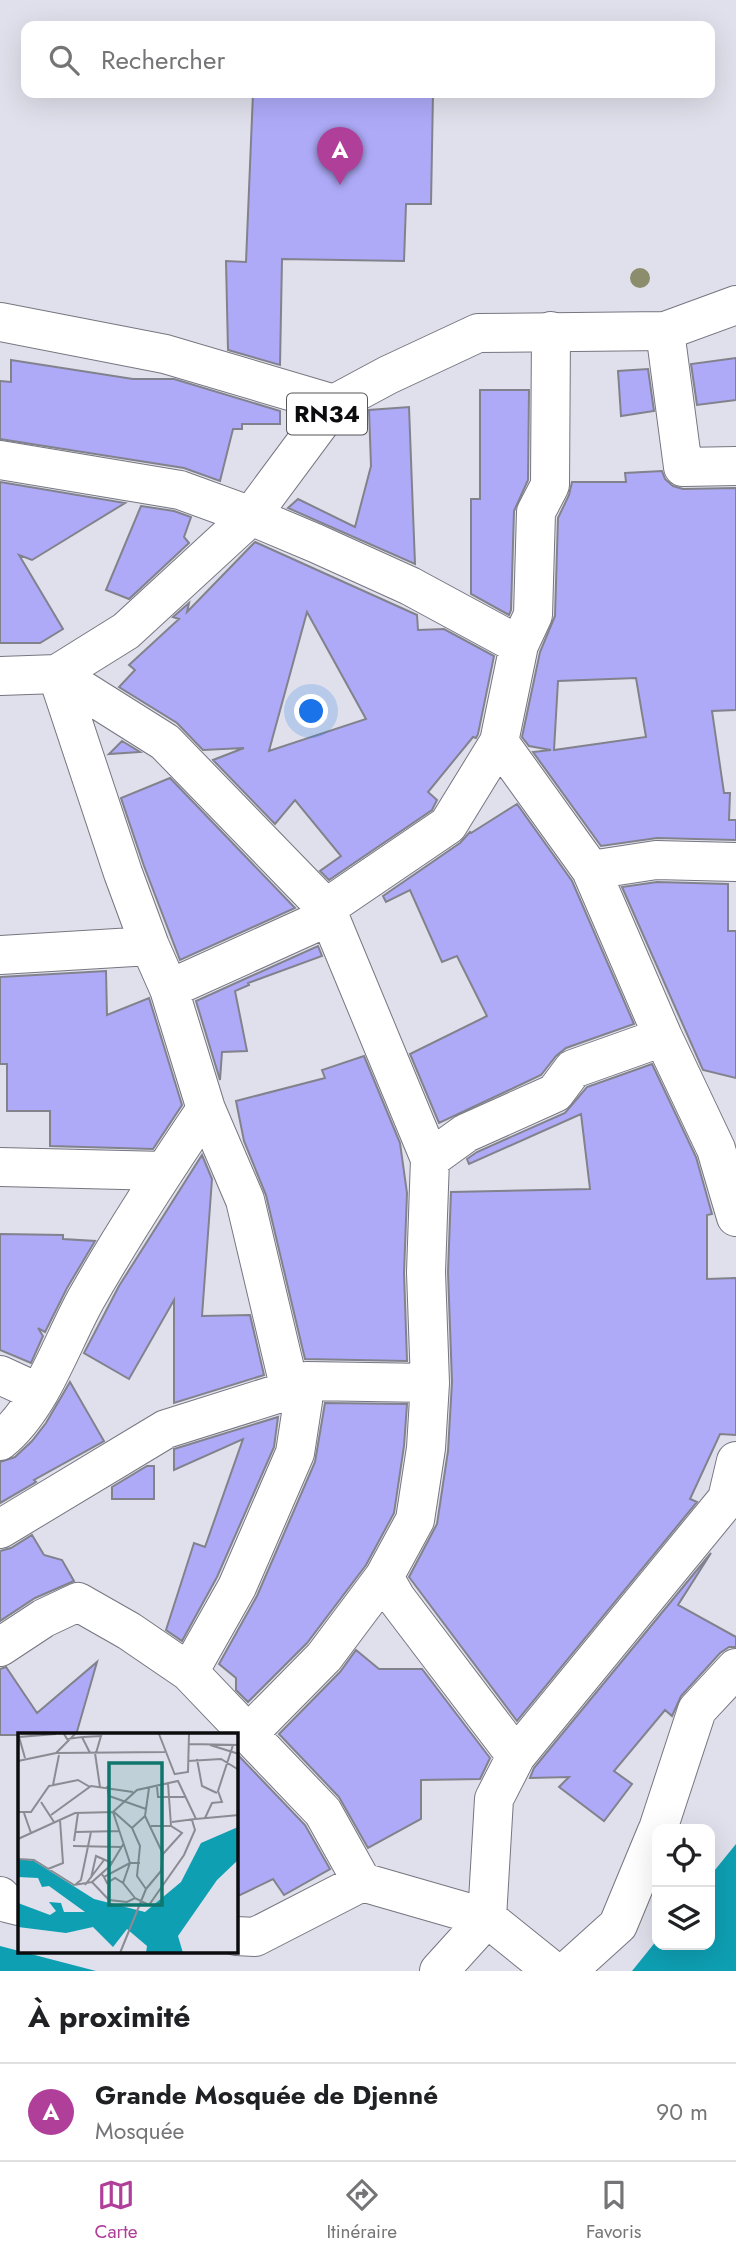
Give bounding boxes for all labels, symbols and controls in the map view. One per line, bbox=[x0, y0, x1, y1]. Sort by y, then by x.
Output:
search box bbox=[21, 21, 715, 98]
icon: search bbox=[45, 41, 83, 79]
text: Rechercher bbox=[101, 41, 225, 79]
pin: A bbox=[317, 127, 363, 185]
road number: RN34 bbox=[287, 394, 367, 435]
your location bbox=[294, 694, 328, 728]
inset map bbox=[18, 1733, 238, 1954]
map controls bbox=[652, 1824, 715, 1950]
button: locate bbox=[652, 1824, 715, 1887]
button: layers bbox=[652, 1887, 715, 1950]
text: À proximité bbox=[28, 1995, 191, 2038]
text: Grande Mosquée de Djenné bbox=[95, 2076, 438, 2114]
text: A bbox=[43, 2095, 59, 2129]
text: 90 m bbox=[656, 2095, 708, 2129]
text: Mosquée bbox=[95, 2114, 184, 2148]
tab: Carte bbox=[94, 2176, 138, 2245]
tab: Itinéraire bbox=[326, 2176, 397, 2245]
tab: Favoris bbox=[586, 2176, 641, 2245]

